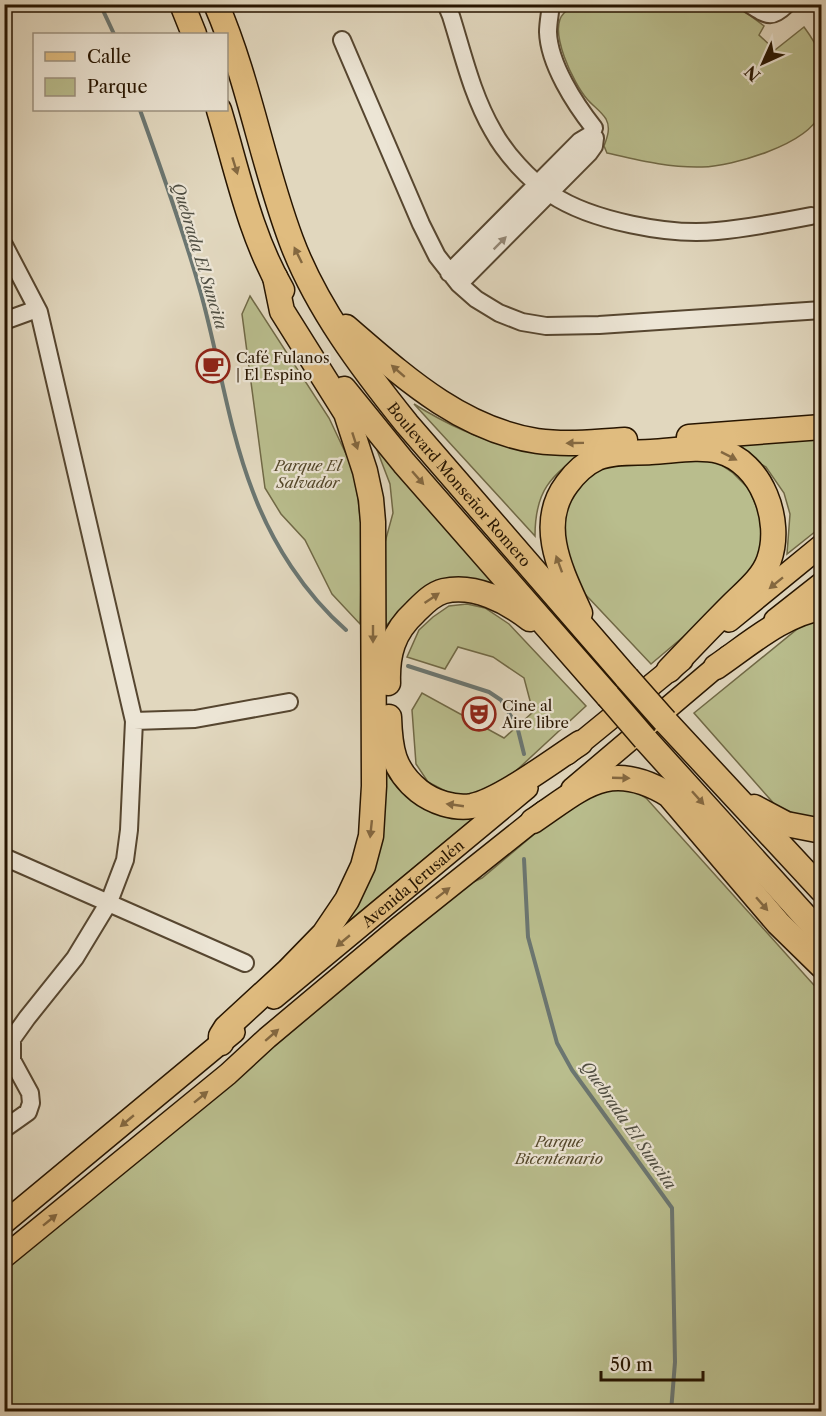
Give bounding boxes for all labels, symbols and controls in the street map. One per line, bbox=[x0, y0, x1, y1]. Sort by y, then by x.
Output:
legend bbox=[33, 33, 228, 111]
north arrow bbox=[733, 33, 793, 93]
text: Calle bbox=[87, 46, 131, 68]
text: N bbox=[740, 62, 764, 86]
text: Parque bbox=[87, 76, 148, 98]
one-way arrow bbox=[231, 157, 240, 175]
water label: Quebrada El Suncita bbox=[168, 180, 232, 332]
one-way arrow bbox=[493, 236, 508, 250]
one-way arrow bbox=[293, 247, 303, 264]
cafe icon: Café Fulanos | El Espino bbox=[195, 348, 231, 384]
place label: Café Fulanos | El Espino bbox=[236, 348, 330, 384]
one-way arrow bbox=[390, 365, 406, 378]
street label: Boulevard Monseñor Romero bbox=[384, 398, 535, 570]
one-way arrow bbox=[351, 432, 361, 450]
one-way arrow bbox=[565, 438, 584, 447]
one-way arrow bbox=[721, 451, 738, 461]
park label: Parque El Salvador bbox=[273, 456, 344, 492]
one-way arrow bbox=[411, 470, 424, 485]
one-way arrow bbox=[554, 555, 564, 573]
one-way arrow bbox=[768, 576, 784, 589]
one-way arrow bbox=[424, 593, 440, 604]
one-way arrow bbox=[368, 624, 378, 643]
theatre icon: Cine al Aire libre bbox=[461, 696, 497, 732]
place label: Cine al Aire libre bbox=[501, 696, 569, 732]
one-way arrow bbox=[611, 774, 630, 783]
one-way arrow bbox=[691, 790, 704, 805]
one-way arrow bbox=[445, 800, 464, 810]
one-way arrow bbox=[366, 819, 376, 838]
street label: Avenida Jerusalén bbox=[357, 835, 468, 932]
one-way arrow bbox=[435, 888, 450, 900]
one-way arrow bbox=[755, 896, 768, 911]
one-way arrow bbox=[336, 934, 351, 947]
one-way arrow bbox=[264, 1029, 279, 1042]
water label: Quebrada El Suncita bbox=[577, 1057, 681, 1194]
one-way arrow bbox=[193, 1090, 209, 1103]
one-way arrow bbox=[119, 1114, 135, 1127]
park label: Parque Bicentenario bbox=[514, 1132, 603, 1168]
one-way arrow bbox=[42, 1214, 57, 1227]
scale bar bbox=[601, 1344, 703, 1382]
text: 50 m bbox=[610, 1354, 653, 1376]

